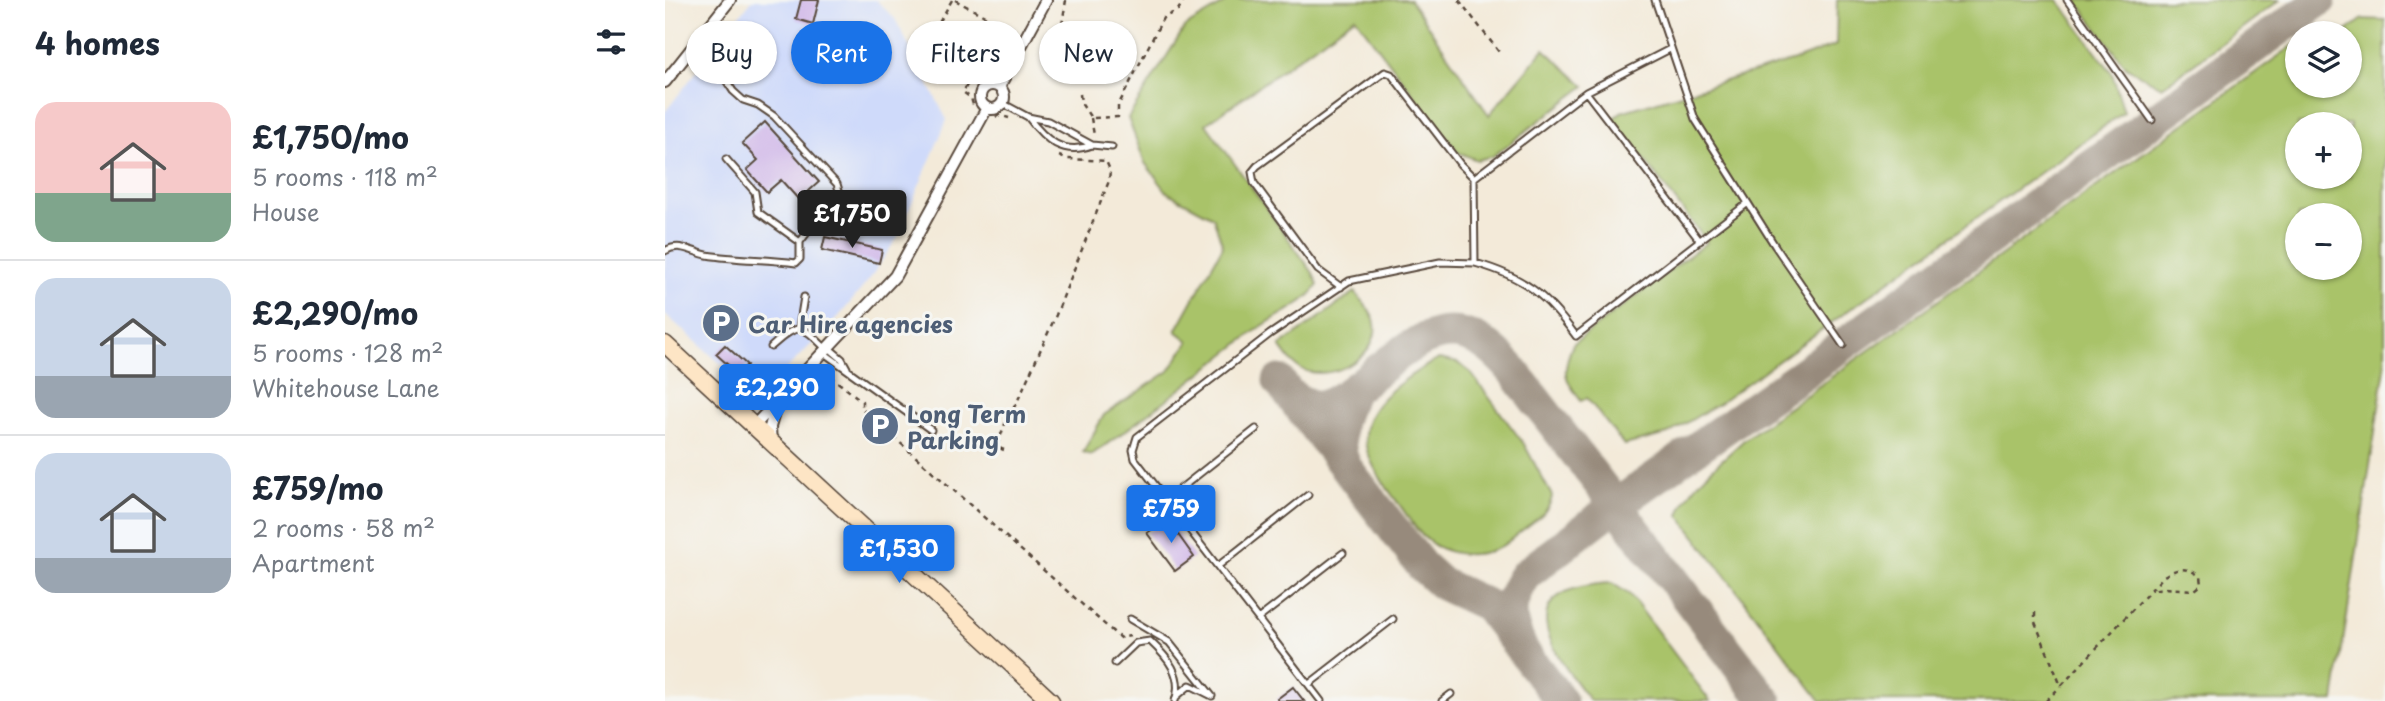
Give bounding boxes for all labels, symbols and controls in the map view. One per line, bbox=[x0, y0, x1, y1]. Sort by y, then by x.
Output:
text: 4 homes bbox=[35, 20, 160, 65]
chip: Buy bbox=[686, 21, 777, 84]
chip: Rent bbox=[791, 21, 892, 84]
chip: Filters bbox=[906, 21, 1025, 84]
chip: New bbox=[1039, 21, 1137, 84]
map controls bbox=[2285, 21, 2362, 280]
button: layers bbox=[2285, 21, 2362, 98]
icon: filters bbox=[592, 23, 630, 61]
button: + bbox=[2285, 112, 2362, 189]
text: £1,750/mo bbox=[252, 114, 409, 159]
icon: home bbox=[91, 130, 175, 214]
text: 5 rooms · 118 m² bbox=[252, 159, 438, 194]
pin: £1,750 bbox=[795, 190, 909, 250]
text: House bbox=[252, 194, 319, 229]
text: £1,750 bbox=[813, 195, 891, 230]
button: − bbox=[2285, 203, 2362, 280]
text: £2,290/mo bbox=[252, 290, 418, 335]
parking icon: Car Hire agencies bbox=[700, 302, 742, 344]
icon: home bbox=[91, 306, 175, 390]
place label: Car Hire agencies bbox=[748, 306, 953, 341]
text: 5 rooms · 128 m² bbox=[252, 335, 443, 370]
pin: £2,290 bbox=[720, 364, 834, 424]
text: £2,290 bbox=[735, 369, 819, 404]
text: Whitehouse Lane bbox=[252, 370, 440, 405]
place label: Long Term Parking bbox=[907, 396, 1026, 457]
parking icon: Long Term Parking bbox=[859, 405, 901, 447]
text: £759/mo bbox=[252, 465, 383, 510]
icon: home bbox=[91, 481, 175, 565]
pin: £759 bbox=[1130, 486, 1212, 545]
text: £759 bbox=[1142, 490, 1200, 525]
text: 2 rooms · 58 m² bbox=[252, 510, 435, 545]
pin: £1,530 bbox=[842, 526, 956, 585]
text: £1,530 bbox=[859, 530, 939, 565]
text: Apartment bbox=[252, 545, 375, 580]

